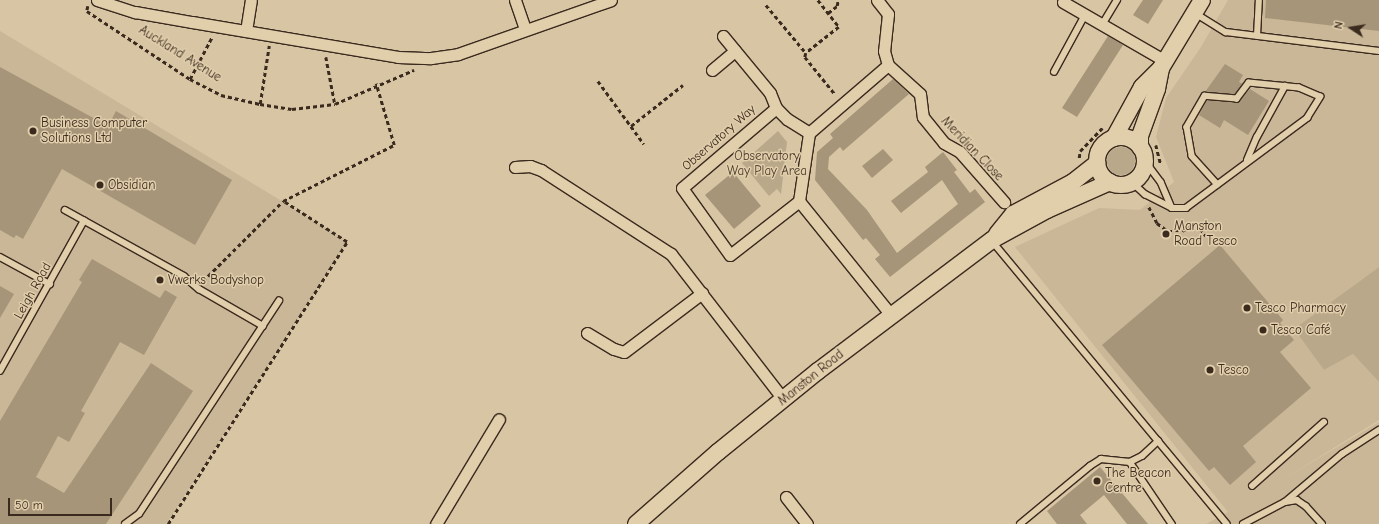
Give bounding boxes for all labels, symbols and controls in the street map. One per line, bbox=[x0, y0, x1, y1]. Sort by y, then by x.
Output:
north arrow bbox=[1331, 8, 1371, 48]
text: N bbox=[1332, 21, 1346, 30]
street label: Auckland Avenue bbox=[136, 22, 224, 86]
street label: Observatory Way bbox=[679, 102, 759, 174]
street label: Meridian Close bbox=[938, 114, 1006, 184]
place label: Business Computer Solutions Ltd bbox=[41, 116, 147, 147]
marker: Business Computer Solutions Ltd bbox=[28, 126, 38, 136]
park label: Observatory Way Play Area bbox=[727, 149, 807, 180]
place label: Obsidian bbox=[108, 177, 155, 193]
marker: Obsidian bbox=[95, 180, 105, 190]
place label: Manston Road Tesco bbox=[1174, 219, 1237, 250]
marker: Manston Road Tesco bbox=[1161, 229, 1171, 239]
street label: Leigh Road bbox=[11, 260, 55, 322]
place label: Vwerks Bodyshop bbox=[168, 272, 264, 288]
marker: Vwerks Bodyshop bbox=[155, 275, 165, 285]
place label: Tesco Pharmacy bbox=[1255, 300, 1346, 316]
marker: Tesco Pharmacy bbox=[1242, 303, 1252, 313]
place label: Tesco Café bbox=[1271, 322, 1331, 338]
marker: Tesco Café bbox=[1258, 325, 1268, 335]
street label: Manston Road bbox=[775, 347, 847, 409]
place label: Tesco bbox=[1218, 362, 1249, 378]
marker: Tesco bbox=[1205, 365, 1215, 375]
place label: The Beacon Centre bbox=[1105, 466, 1171, 497]
marker: The Beacon Centre bbox=[1092, 476, 1102, 486]
scale bar bbox=[10, 490, 114, 516]
text: 50 m bbox=[15, 498, 43, 512]

